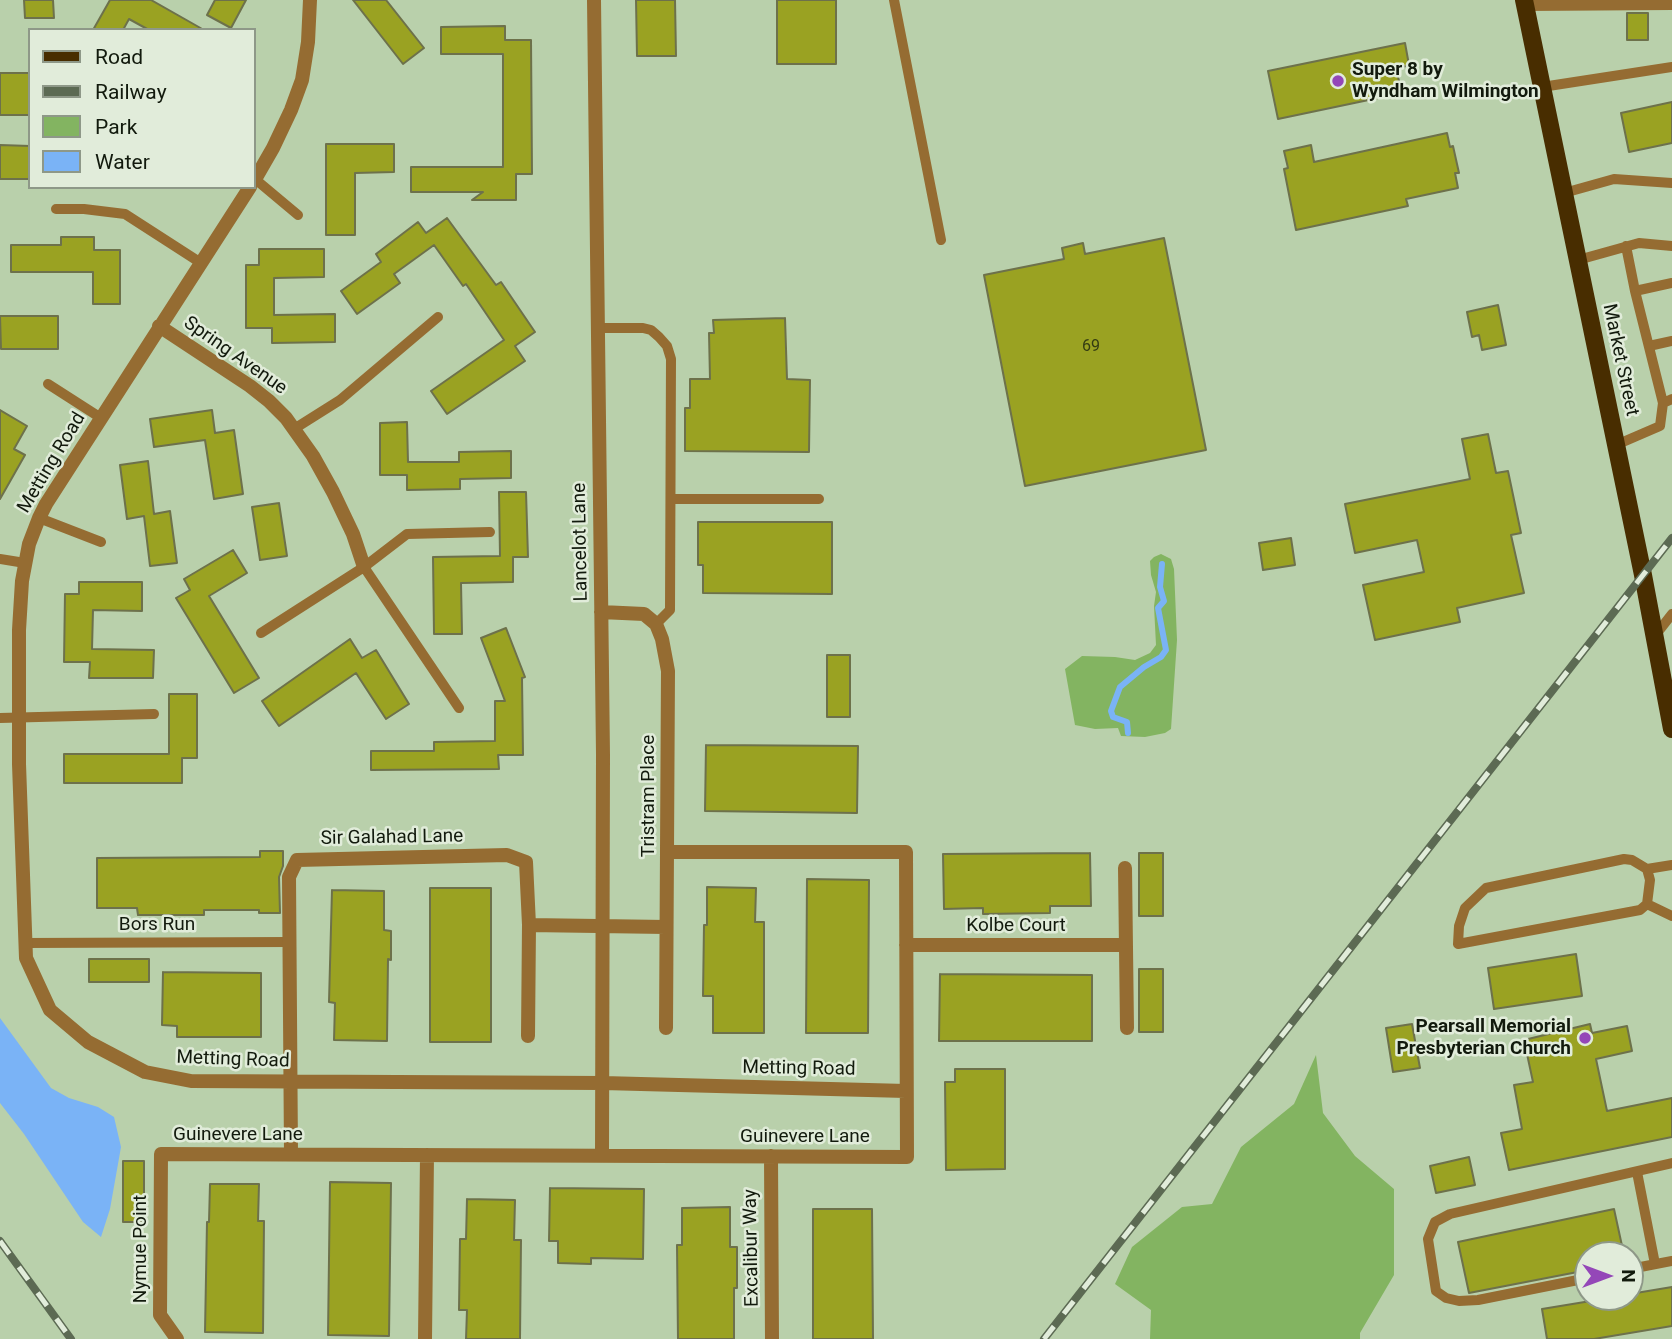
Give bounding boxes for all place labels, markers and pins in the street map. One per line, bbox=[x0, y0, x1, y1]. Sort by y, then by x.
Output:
place label: Super 8 by Wyndham Wilmington bbox=[1352, 59, 1539, 103]
marker: Super 8 by Wyndham Wilmington bbox=[1330, 73, 1346, 89]
place label: Pearsall Memorial Presbyterian Church bbox=[1397, 1016, 1571, 1060]
marker: Pearsall Memorial Presbyterian Church bbox=[1577, 1030, 1593, 1046]

